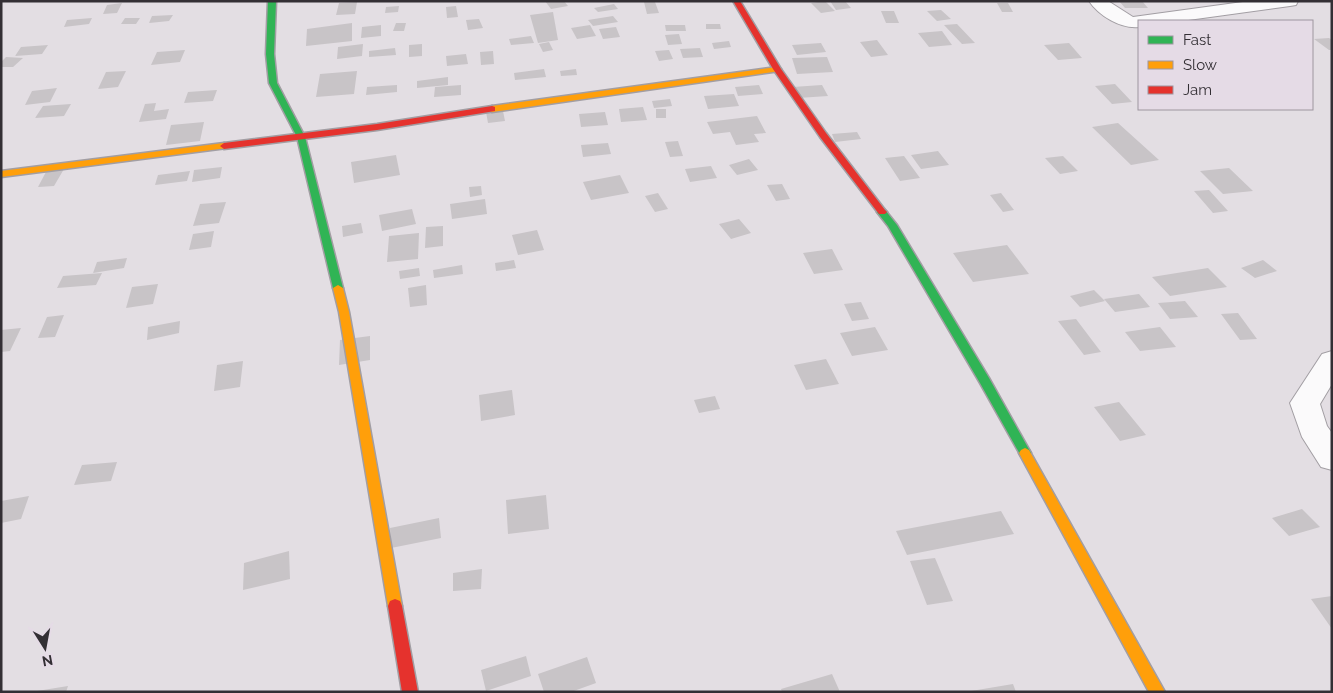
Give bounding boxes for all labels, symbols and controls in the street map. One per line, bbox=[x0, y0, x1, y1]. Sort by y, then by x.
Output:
legend bbox=[1138, 20, 1313, 110]
text: Fast bbox=[1183, 31, 1211, 49]
text: Slow bbox=[1183, 56, 1217, 74]
text: Jam bbox=[1183, 81, 1212, 99]
north arrow bbox=[20, 623, 70, 673]
text: N bbox=[41, 652, 54, 670]

